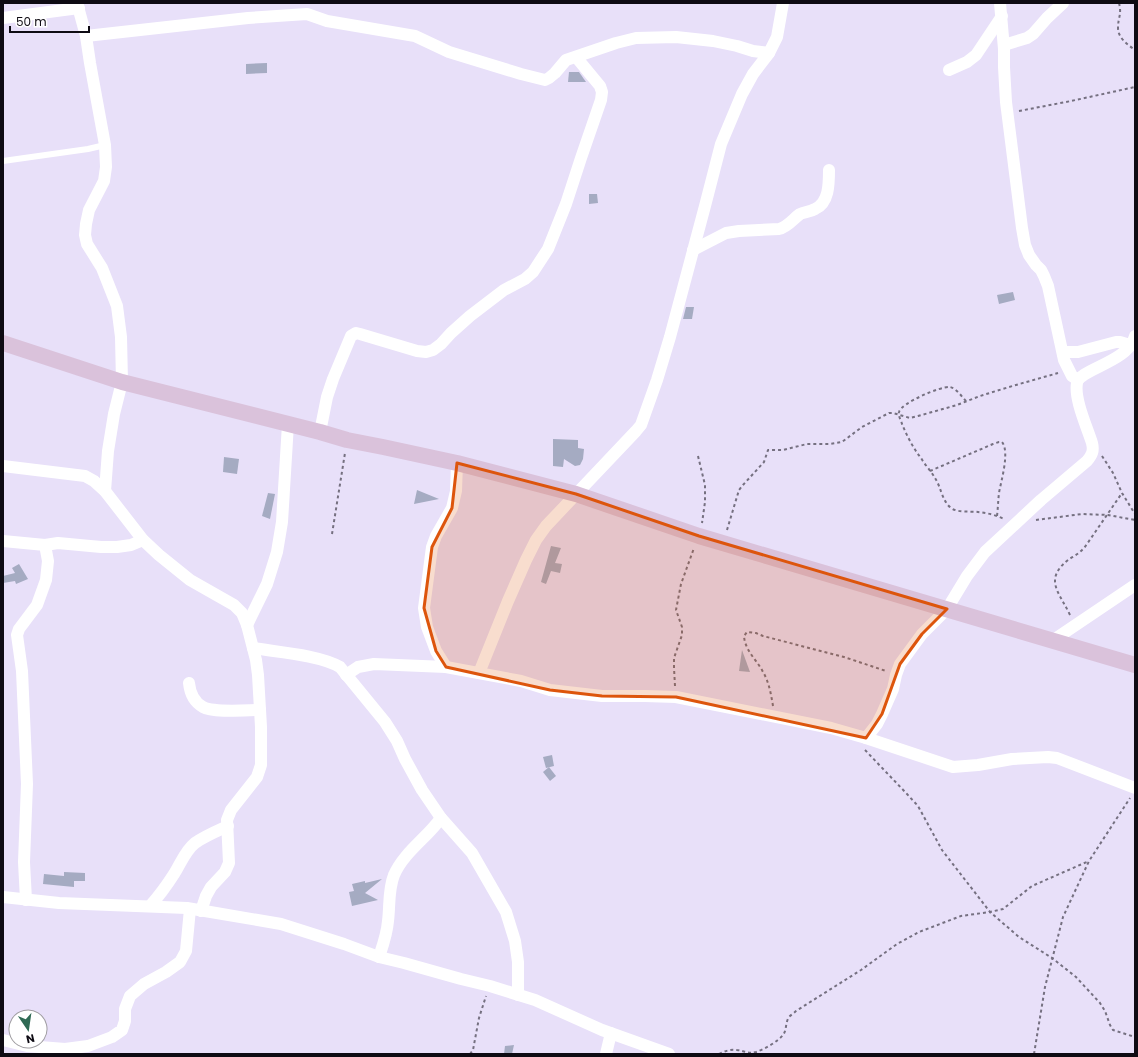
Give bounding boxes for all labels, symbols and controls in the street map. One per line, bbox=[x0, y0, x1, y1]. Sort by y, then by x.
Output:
scale bar bbox=[10, 8, 89, 34]
text: 50 m bbox=[16, 13, 47, 30]
north arrow bbox=[8, 1009, 48, 1049]
text: N bbox=[24, 1030, 36, 1047]

